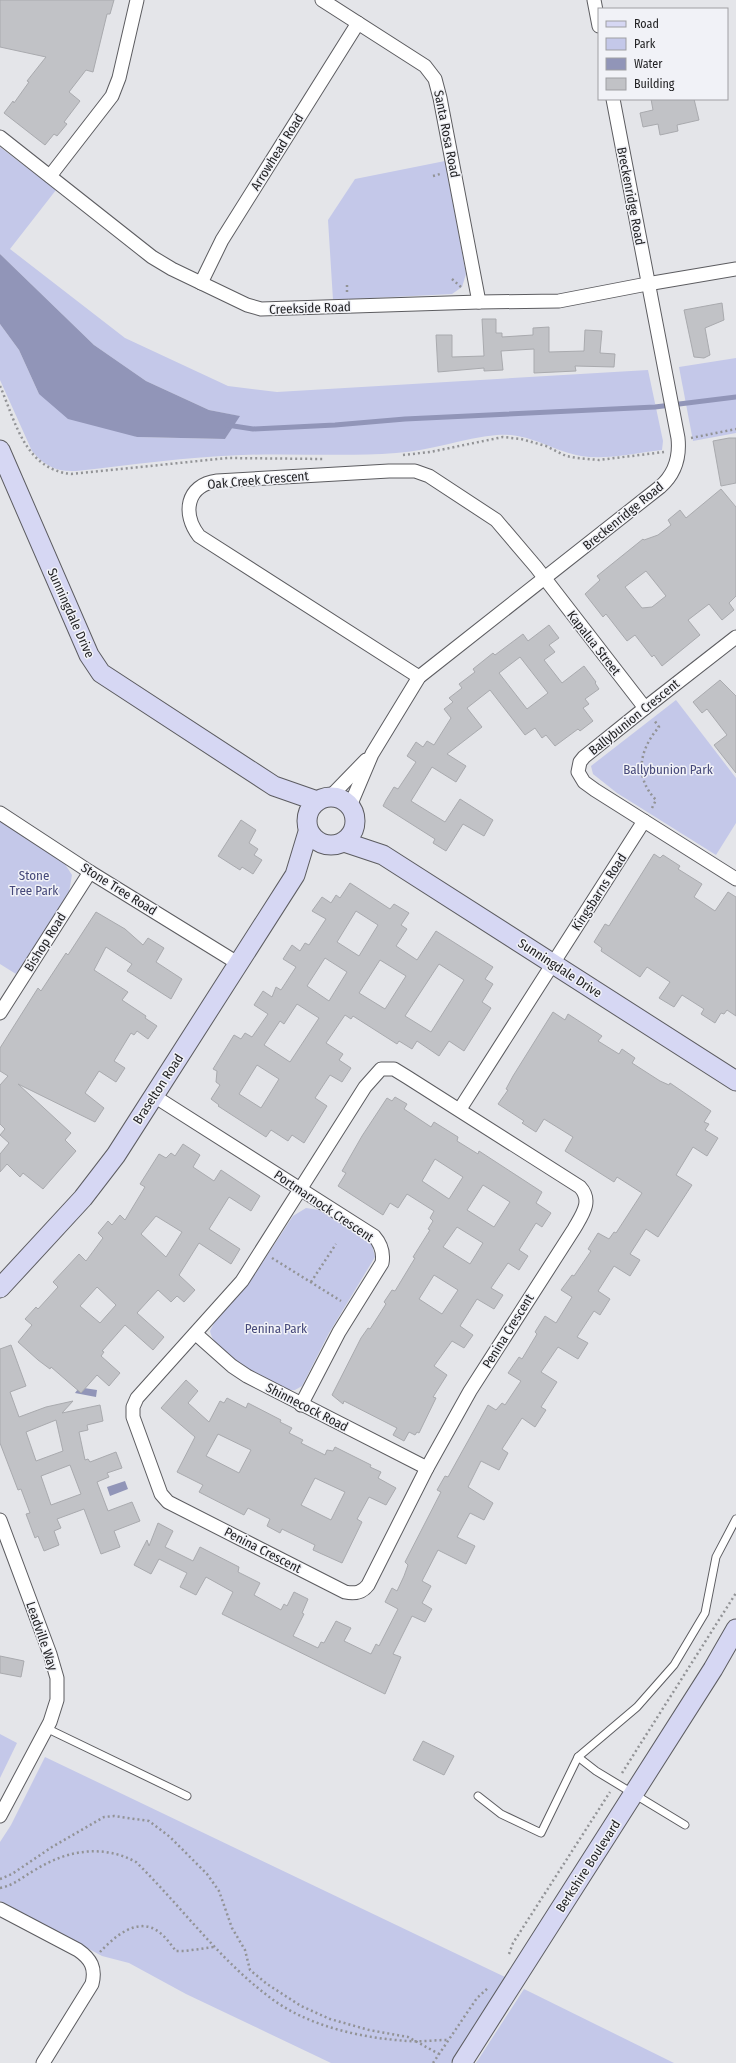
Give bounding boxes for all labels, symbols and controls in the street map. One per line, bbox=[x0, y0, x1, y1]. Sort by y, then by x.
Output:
legend bbox=[598, 8, 728, 100]
text: Road bbox=[634, 17, 659, 31]
text: Park bbox=[634, 37, 656, 51]
text: Water bbox=[634, 57, 663, 71]
text: Building bbox=[634, 77, 675, 91]
street label: Santa Rosa Road bbox=[431, 89, 463, 179]
street label: Arrowhead Road bbox=[247, 111, 307, 193]
street label: Breckenridge Road bbox=[614, 146, 648, 246]
street label: Creekside Road bbox=[269, 299, 351, 317]
street label: Oak Creek Crescent bbox=[207, 468, 310, 492]
street label: Breckenridge Road bbox=[580, 479, 666, 553]
street label: Sunningdale Drive bbox=[45, 566, 97, 660]
street label: Kapalua Street bbox=[564, 608, 624, 679]
street label: Ballybunion Crescent bbox=[586, 676, 683, 758]
park label: Ballybunion Park bbox=[623, 762, 714, 777]
street label: Kingsbarns Road bbox=[569, 851, 629, 933]
street label: Stone Tree Road bbox=[78, 860, 160, 918]
park label: Stone Tree Park bbox=[10, 868, 59, 898]
street label: Bishop Road bbox=[21, 910, 69, 974]
street label: Sunningdale Drive bbox=[515, 935, 605, 1001]
street label: Braselton Road bbox=[130, 1051, 186, 1127]
street label: Portmarnock Crescent bbox=[271, 1167, 377, 1245]
street label: Penina Crescent bbox=[479, 1291, 537, 1371]
park label: Penina Park bbox=[245, 1321, 308, 1336]
street label: Shinnecock Road bbox=[263, 1380, 351, 1434]
street label: Penina Crescent bbox=[222, 1524, 305, 1576]
street label: Leadville Way bbox=[23, 1600, 61, 1673]
street label: Berkshire Boulevard bbox=[553, 1817, 623, 1915]

